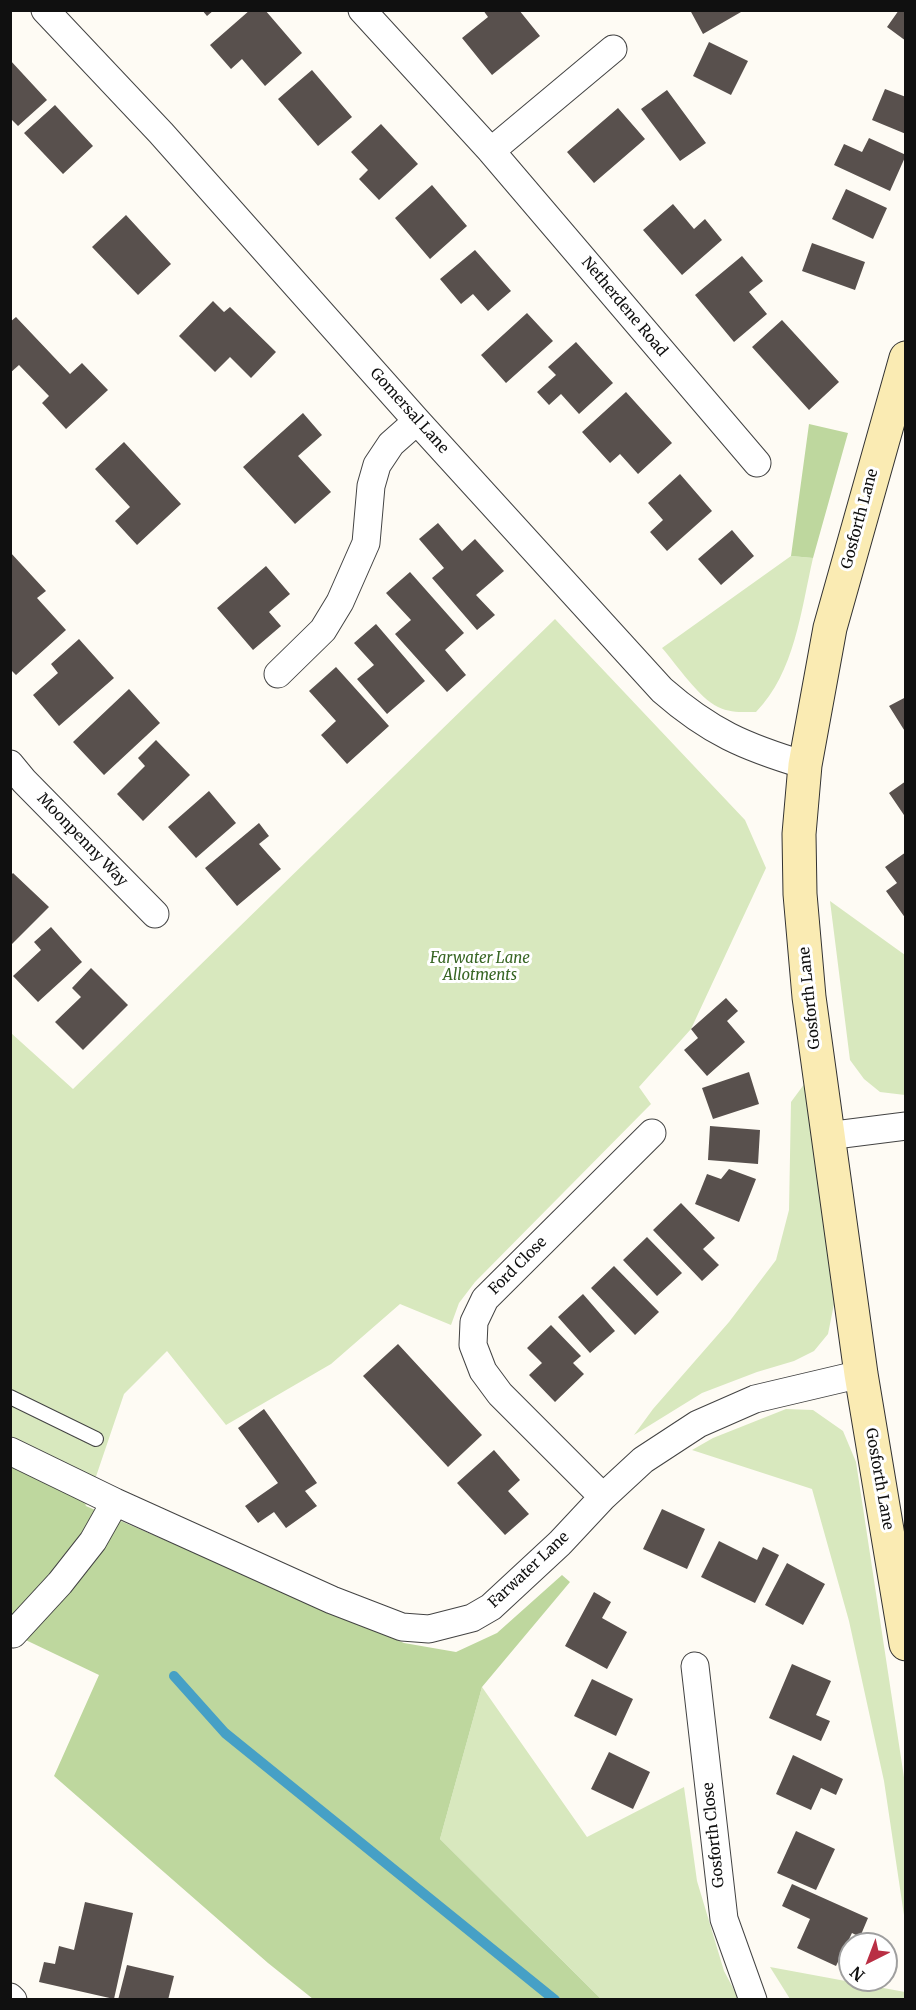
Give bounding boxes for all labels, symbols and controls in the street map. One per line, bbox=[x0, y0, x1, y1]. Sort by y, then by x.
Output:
street label: Netherdene Road bbox=[577, 254, 671, 360]
street label: Gomersal Lane bbox=[366, 365, 452, 457]
street label: Gosforth Lane bbox=[838, 467, 882, 571]
street label: Moonpenny Way bbox=[33, 790, 131, 890]
street label: Gosforth Lane bbox=[796, 946, 824, 1050]
park label: Farwater Lane Allotments bbox=[430, 950, 530, 985]
street label: Ford Close bbox=[485, 1233, 551, 1299]
street label: Gosforth Lane bbox=[861, 1427, 897, 1531]
street label: Farwater Lane bbox=[485, 1528, 573, 1612]
street label: Gosforth Close bbox=[700, 1781, 728, 1889]
north arrow bbox=[838, 1932, 898, 1992]
text: N bbox=[846, 1962, 869, 1986]

